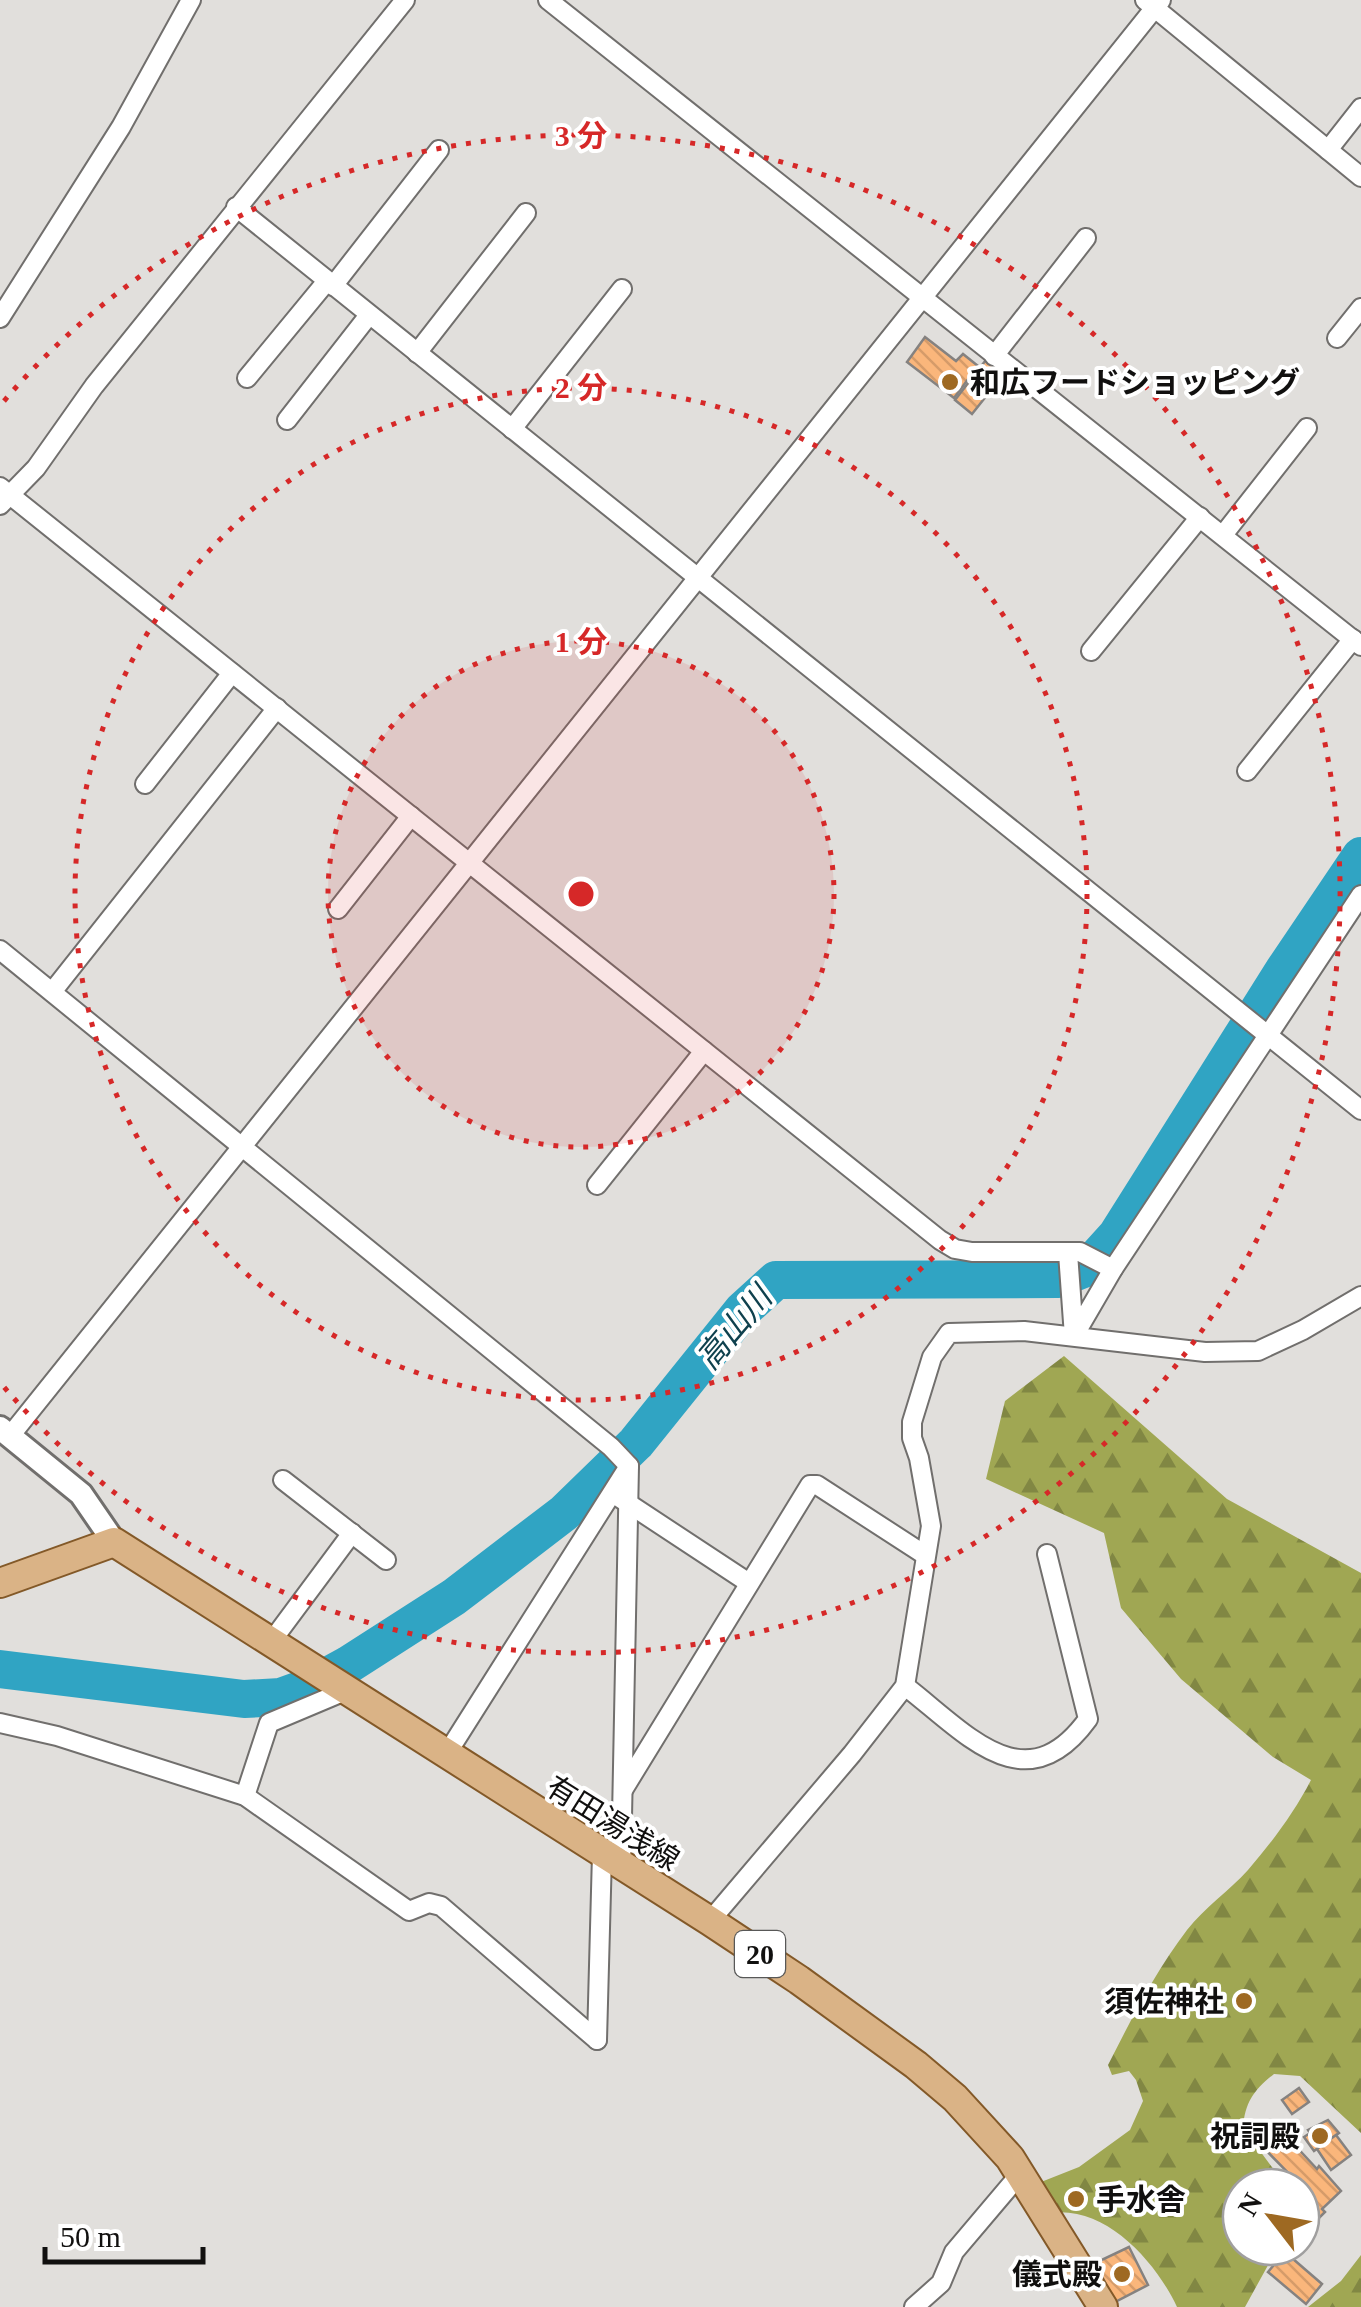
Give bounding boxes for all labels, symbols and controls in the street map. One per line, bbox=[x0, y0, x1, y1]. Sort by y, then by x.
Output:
text: 3 分 bbox=[555, 119, 607, 152]
place label: 和広フードショッピング bbox=[970, 366, 1300, 399]
text: 2 分 bbox=[555, 371, 607, 404]
marker: 和広フードショッピング bbox=[939, 371, 961, 393]
text: 1 分 bbox=[555, 625, 607, 658]
centre of rings bbox=[563, 876, 599, 912]
water label: 高山川 bbox=[689, 1277, 781, 1376]
street label: 有田湯浅線 bbox=[541, 1769, 685, 1877]
road number: 20 bbox=[735, 1931, 785, 1977]
place label: 須佐神社 bbox=[1104, 1985, 1224, 2018]
marker: 須佐神社 bbox=[1233, 1990, 1255, 2012]
place label: 祝詞殿 bbox=[1210, 2120, 1300, 2153]
marker: 祝詞殿 bbox=[1309, 2125, 1331, 2147]
north arrow bbox=[1221, 2167, 1321, 2267]
place label: 手水舎 bbox=[1096, 2183, 1186, 2216]
marker: 手水舎 bbox=[1065, 2188, 1087, 2210]
text: N bbox=[1232, 2188, 1268, 2221]
scale bar bbox=[45, 2202, 202, 2264]
text: 50 m bbox=[60, 2220, 121, 2253]
place label: 儀式殿 bbox=[1012, 2258, 1102, 2291]
marker: 儀式殿 bbox=[1111, 2263, 1133, 2285]

